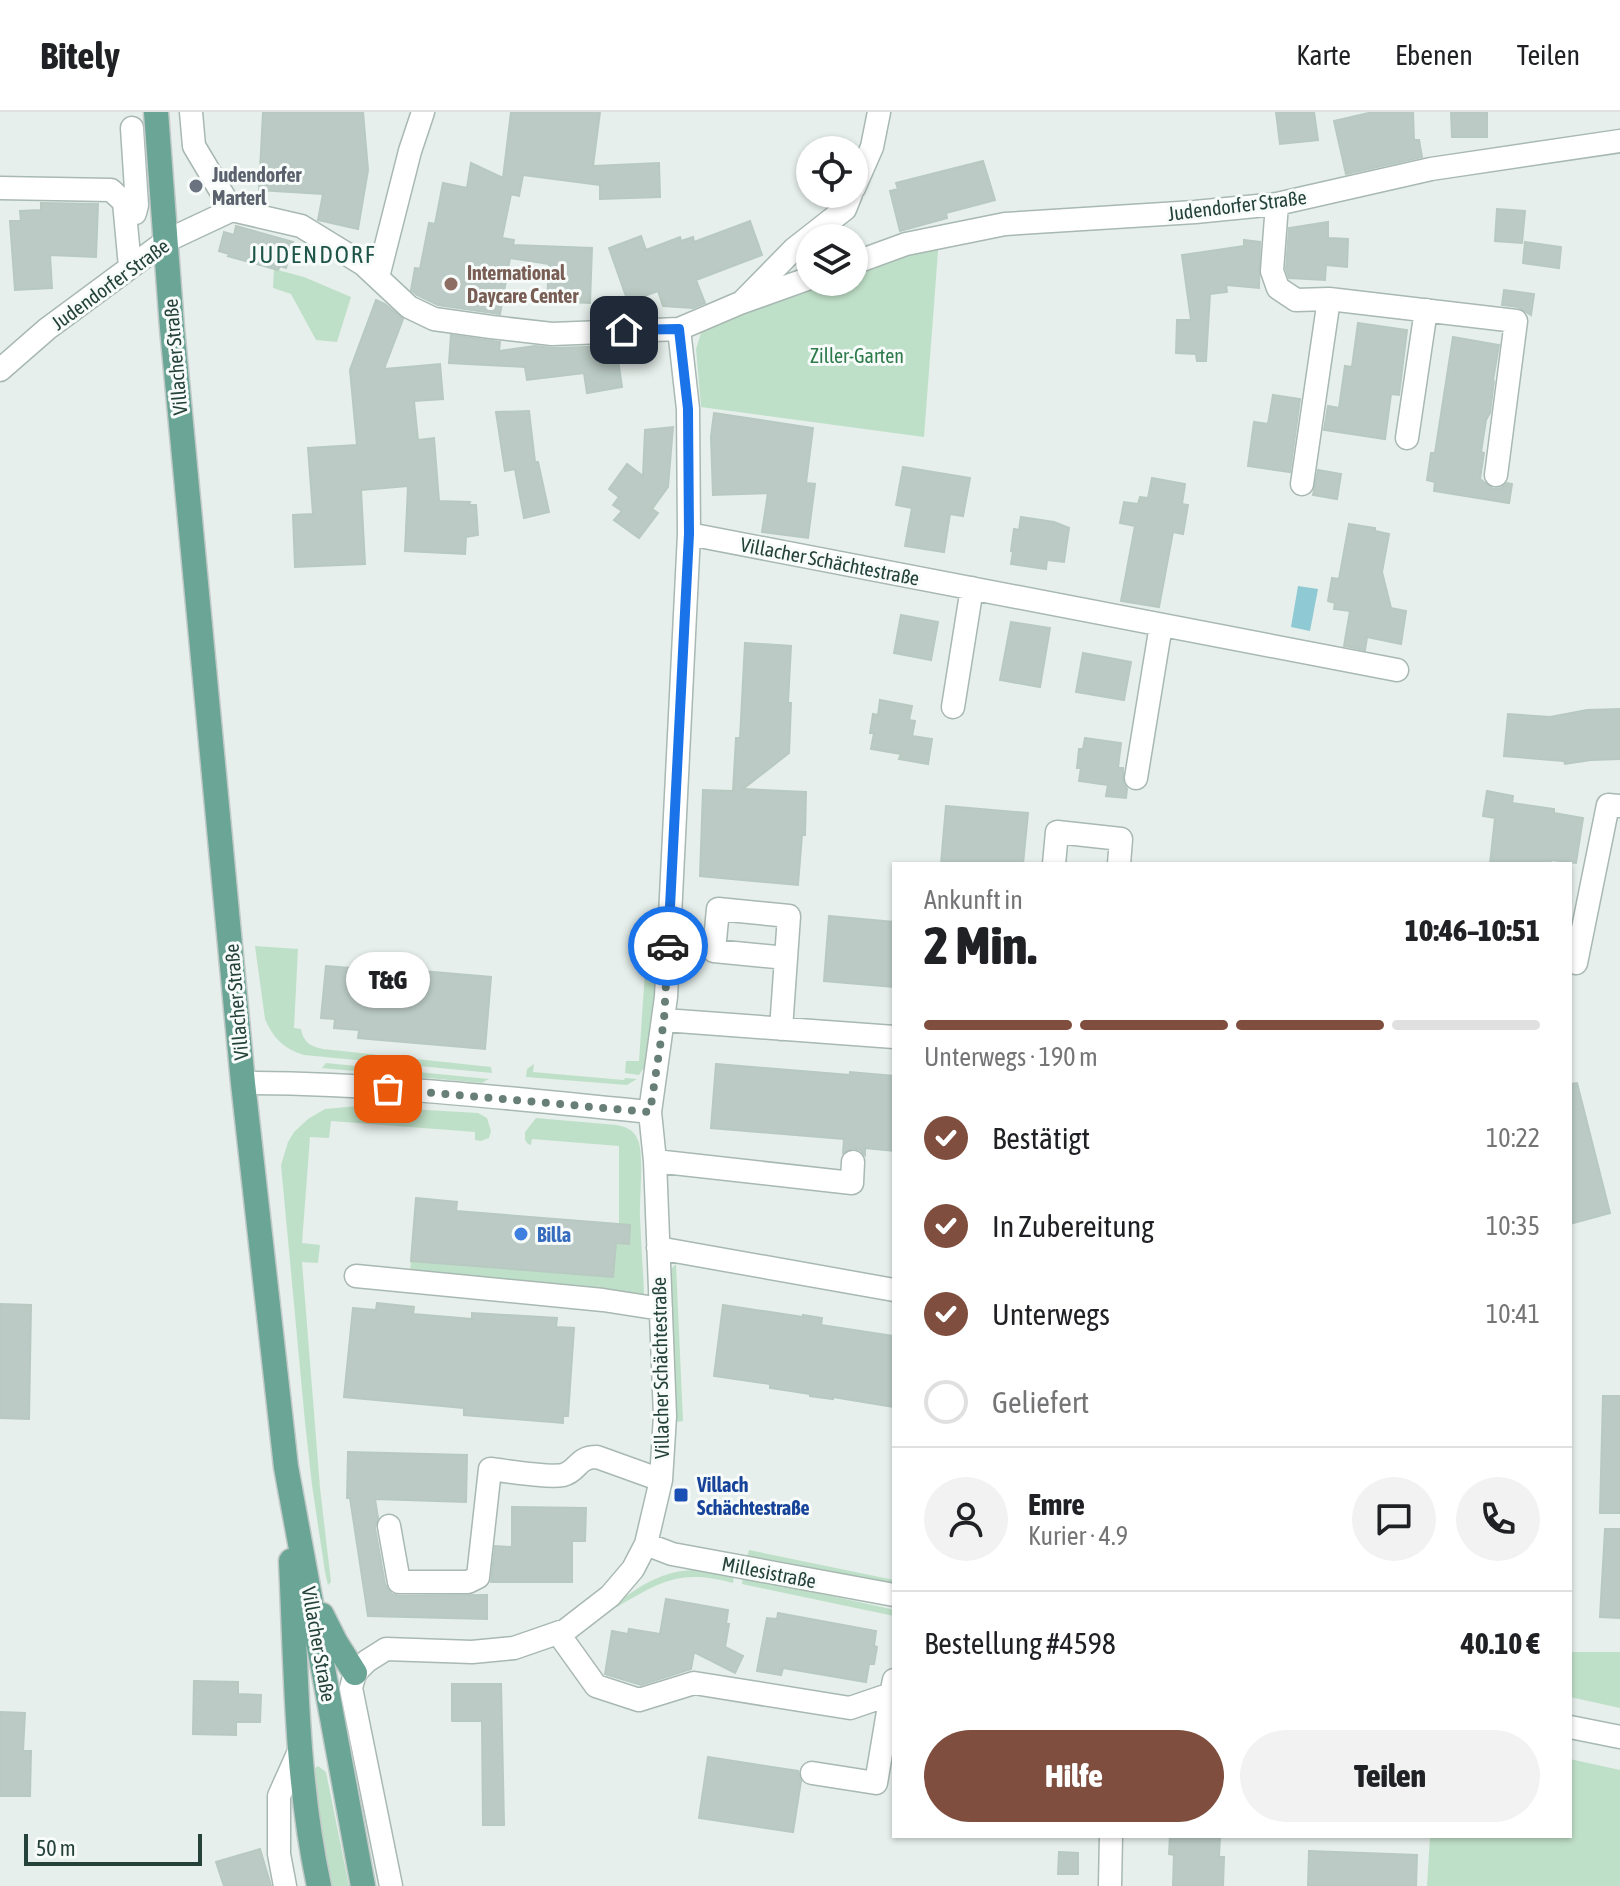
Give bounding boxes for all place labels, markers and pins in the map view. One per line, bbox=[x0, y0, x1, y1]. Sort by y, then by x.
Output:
place label: Judendorfer Marterl bbox=[211, 163, 302, 209]
marker: Judendorfer Marterl bbox=[187, 177, 205, 195]
place label: International Daycare Center bbox=[467, 261, 579, 307]
marker: International Daycare Center bbox=[442, 275, 460, 293]
pin bbox=[590, 296, 658, 364]
callout: T&G bbox=[346, 953, 430, 1009]
pin bbox=[354, 1055, 422, 1123]
place label: Billa bbox=[537, 1223, 571, 1246]
marker: Billa bbox=[512, 1225, 530, 1243]
place label: Villach Schächtestraße bbox=[696, 1473, 810, 1519]
marker: Villach Schächtestraße bbox=[672, 1486, 690, 1504]

